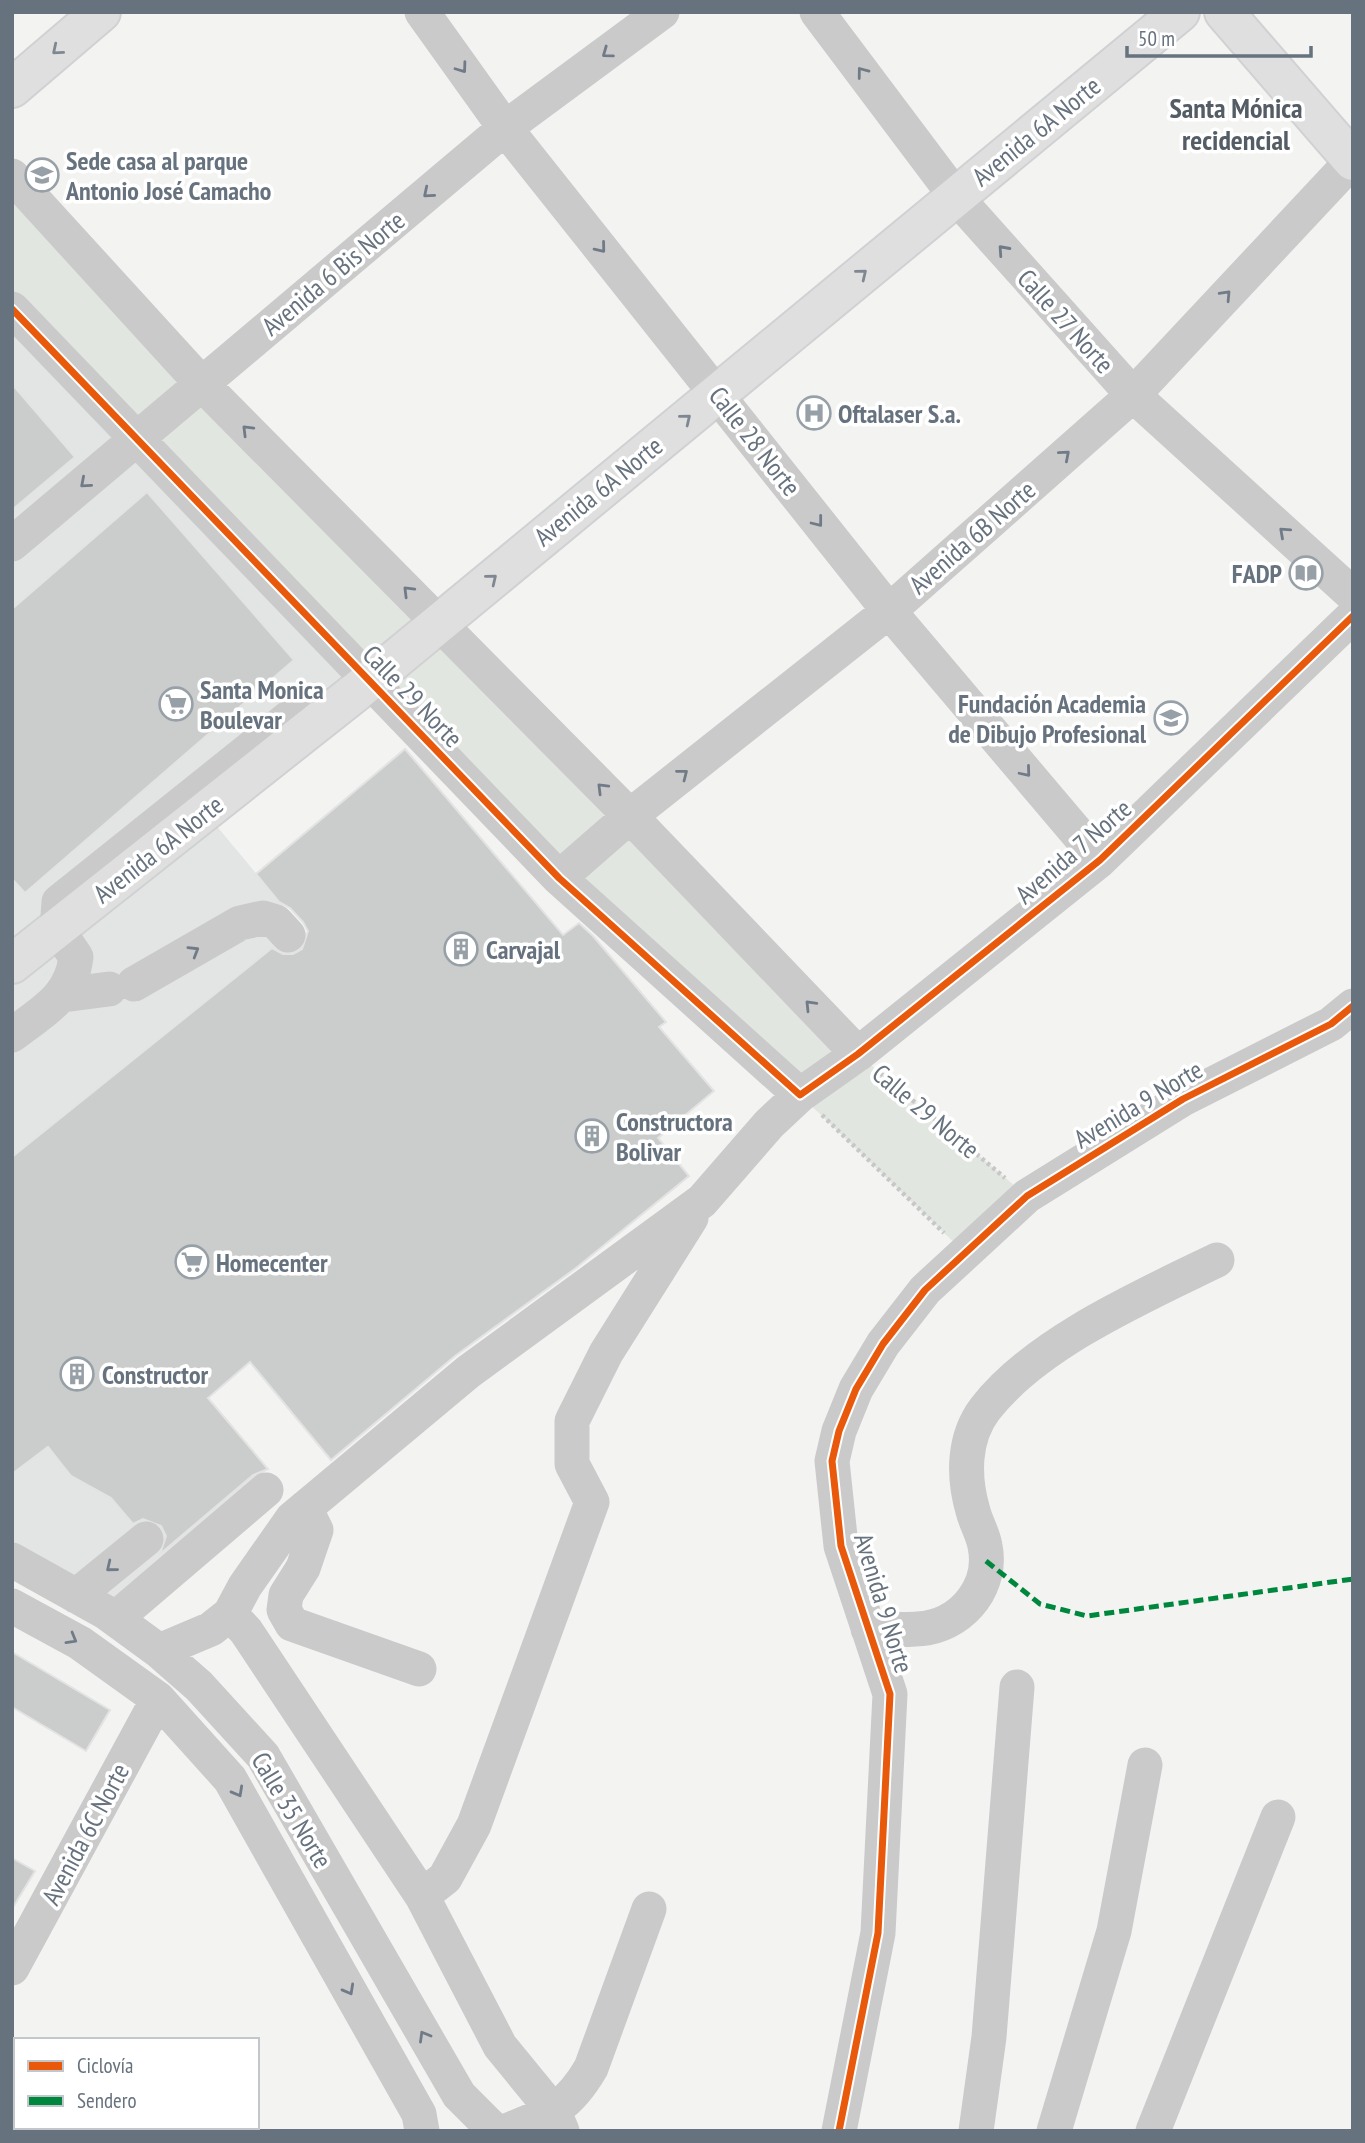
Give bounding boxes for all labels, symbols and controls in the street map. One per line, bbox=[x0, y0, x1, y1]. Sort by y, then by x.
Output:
scale bar bbox=[1127, 14, 1311, 58]
text: 50 m bbox=[1138, 25, 1175, 52]
one-way arrow bbox=[52, 42, 65, 54]
one-way arrow bbox=[602, 44, 615, 57]
one-way arrow bbox=[453, 60, 466, 73]
one-way arrow bbox=[858, 67, 870, 79]
street label: Avenida 6A Norte bbox=[965, 69, 1107, 193]
district label: Santa Mónica recidencial bbox=[1169, 89, 1303, 158]
place label: Sede casa al parque Antonio José Camacho bbox=[65, 144, 271, 207]
school or university icon: Sede casa al parque Antonio José Camacho bbox=[23, 156, 61, 194]
one-way arrow bbox=[423, 184, 436, 197]
street label: Avenida 6 Bis Norte bbox=[255, 204, 411, 342]
one-way arrow bbox=[592, 240, 605, 252]
one-way arrow bbox=[999, 245, 1011, 258]
street label: Calle 27 Norte bbox=[1011, 262, 1121, 380]
one-way arrow bbox=[853, 270, 866, 282]
one-way arrow bbox=[1218, 290, 1231, 303]
street label: Calle 28 Norte bbox=[702, 380, 808, 502]
hospital icon: Oftalaser S.a. bbox=[795, 394, 833, 432]
place label: Oftalaser S.a. bbox=[838, 397, 961, 430]
one-way arrow bbox=[678, 415, 691, 427]
one-way arrow bbox=[243, 425, 256, 438]
street label: Avenida 6A Norte bbox=[527, 429, 669, 553]
one-way arrow bbox=[1057, 451, 1070, 463]
street label: Avenida 6B Norte bbox=[902, 473, 1042, 601]
one-way arrow bbox=[80, 475, 93, 487]
one-way arrow bbox=[810, 514, 823, 526]
one-way arrow bbox=[1279, 528, 1292, 541]
library icon: FADP bbox=[1287, 554, 1325, 592]
place label: FADP bbox=[1232, 557, 1282, 590]
one-way arrow bbox=[483, 575, 496, 587]
one-way arrow bbox=[403, 587, 416, 600]
street label: Calle 29 Norte bbox=[356, 638, 470, 754]
place label: Santa Monica Boulevar bbox=[200, 673, 324, 736]
supermarket icon: Santa Monica Boulevar bbox=[157, 685, 195, 723]
place label: Fundación Academia de Dibujo Profesional bbox=[948, 687, 1147, 750]
school or university icon: Fundación Academia de Dibujo Profesional bbox=[1152, 699, 1190, 737]
one-way arrow bbox=[1018, 764, 1030, 777]
one-way arrow bbox=[676, 769, 688, 782]
one-way arrow bbox=[598, 783, 611, 796]
street label: Avenida 6A Norte bbox=[86, 788, 230, 910]
street label: Avenida 7 Norte bbox=[1008, 792, 1138, 910]
building icon: Carvajal bbox=[442, 930, 480, 968]
place label: Carvajal bbox=[486, 933, 561, 966]
one-way arrow bbox=[186, 946, 199, 959]
one-way arrow bbox=[806, 1000, 819, 1013]
street label: Avenida 9 Norte bbox=[1068, 1053, 1208, 1155]
street label: Calle 29 Norte bbox=[866, 1057, 986, 1165]
place label: Constructora Bolivar bbox=[616, 1105, 733, 1168]
building icon: Constructora Bolivar bbox=[573, 1117, 611, 1155]
supermarket icon: Homecenter bbox=[173, 1243, 211, 1281]
place label: Homecenter bbox=[216, 1246, 328, 1279]
building icon: Constructor bbox=[58, 1355, 96, 1393]
place label: Constructor bbox=[102, 1358, 208, 1391]
street label: Avenida 9 Norte bbox=[847, 1529, 921, 1677]
one-way arrow bbox=[107, 1559, 120, 1571]
one-way arrow bbox=[65, 1631, 78, 1644]
street label: Calle 35 Norte bbox=[244, 1746, 340, 1874]
street label: Avenida 6C Norte bbox=[34, 1758, 136, 1910]
one-way arrow bbox=[230, 1784, 243, 1797]
one-way arrow bbox=[341, 1983, 354, 1995]
one-way arrow bbox=[420, 2031, 433, 2044]
legend bbox=[14, 2038, 259, 2129]
text: Ciclovía bbox=[77, 2052, 134, 2079]
text: Sendero bbox=[77, 2087, 136, 2114]

